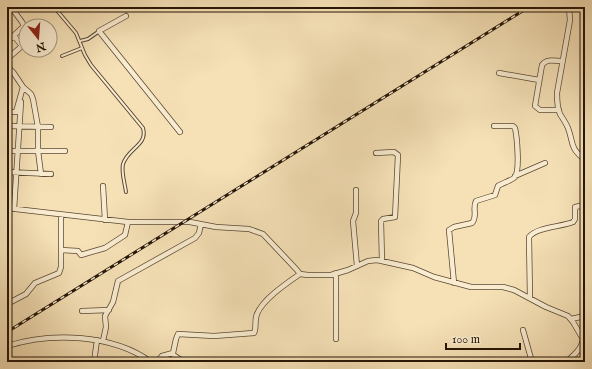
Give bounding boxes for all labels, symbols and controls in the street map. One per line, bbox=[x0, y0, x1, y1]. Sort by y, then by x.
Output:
north arrow bbox=[18, 18, 58, 58]
text: N bbox=[34, 38, 48, 55]
scale bar bbox=[446, 325, 520, 351]
text: 100 m bbox=[452, 332, 480, 347]

